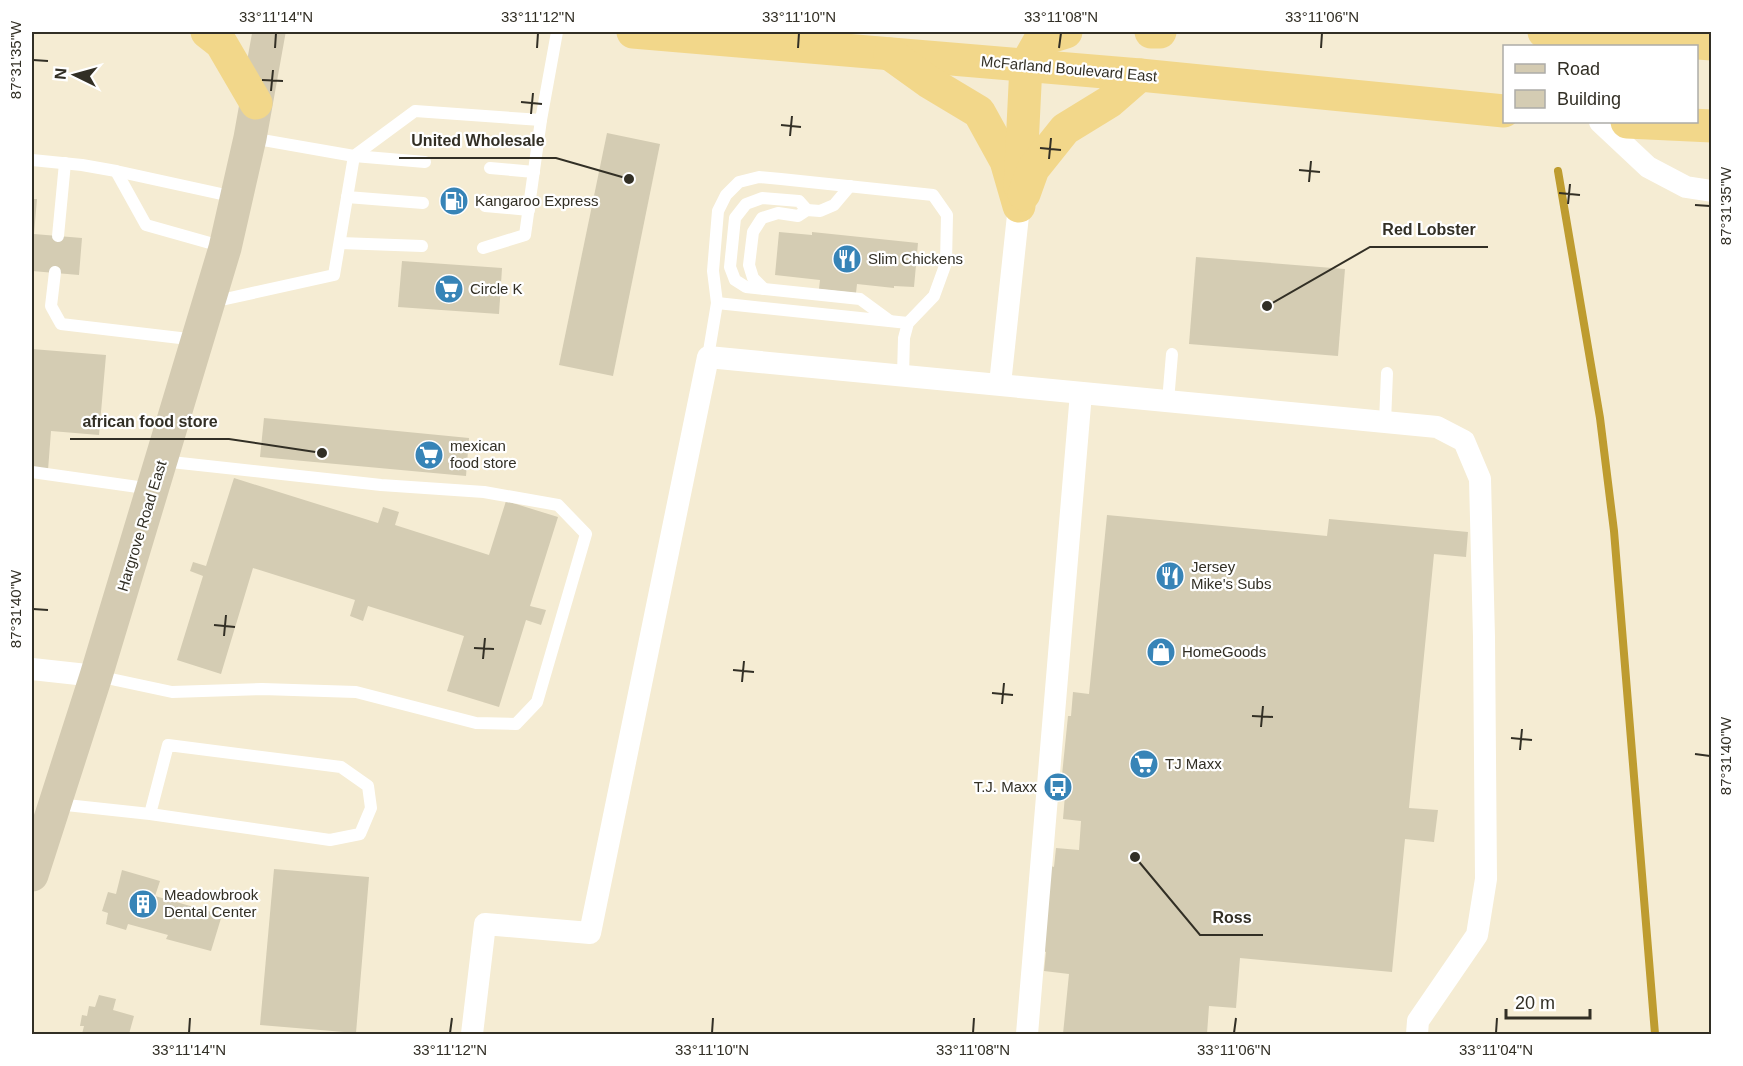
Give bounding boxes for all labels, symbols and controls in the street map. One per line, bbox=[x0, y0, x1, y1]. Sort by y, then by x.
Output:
text: 33°11'14"N bbox=[239, 8, 313, 25]
text: 33°11'12"N bbox=[501, 8, 575, 25]
text: 33°11'10"N bbox=[762, 8, 836, 25]
text: 33°11'08"N bbox=[1024, 8, 1098, 25]
text: 33°11'06"N bbox=[1285, 8, 1359, 25]
text: 87°31'35"W bbox=[7, 20, 24, 99]
north arrow bbox=[45, 45, 105, 105]
legend bbox=[1503, 45, 1698, 123]
street label: McFarland Boulevard East bbox=[980, 52, 1159, 85]
text: Road bbox=[1557, 59, 1600, 79]
text: N bbox=[52, 67, 70, 80]
text: Building bbox=[1557, 89, 1621, 109]
callout: United Wholesale bbox=[399, 124, 556, 158]
text: United Wholesale bbox=[411, 132, 545, 149]
text: 87°31'35"W bbox=[1717, 166, 1734, 245]
fuel station icon: Kangaroo Express bbox=[438, 185, 470, 217]
place label: Kangaroo Express bbox=[475, 192, 598, 209]
callout: Red Lobster bbox=[1370, 213, 1488, 247]
text: Red Lobster bbox=[1382, 221, 1476, 238]
restaurant icon: Slim Chickens bbox=[831, 243, 863, 275]
place label: Slim Chickens bbox=[868, 250, 963, 267]
supermarket icon: Circle K bbox=[433, 273, 465, 305]
place label: Circle K bbox=[470, 280, 523, 297]
callout: african food store bbox=[70, 405, 229, 439]
text: african food store bbox=[82, 413, 218, 430]
place label: mexican food store bbox=[450, 437, 517, 471]
supermarket icon: mexican food store bbox=[413, 439, 445, 471]
street label: Hargrove Road East bbox=[114, 458, 170, 593]
place label: Jersey Mike's Subs bbox=[1191, 558, 1271, 592]
restaurant icon: Jersey Mike's Subs bbox=[1154, 560, 1186, 592]
text: 87°31'40"W bbox=[7, 569, 24, 648]
shop icon: HomeGoods bbox=[1145, 636, 1177, 668]
place label: HomeGoods bbox=[1182, 643, 1266, 660]
text: 87°31'40"W bbox=[1717, 716, 1734, 795]
supermarket icon: TJ Maxx bbox=[1128, 748, 1160, 780]
place label: TJ Maxx bbox=[1165, 755, 1222, 772]
bus stop icon: T.J. Maxx bbox=[1042, 771, 1074, 803]
place label: T.J. Maxx bbox=[974, 778, 1037, 795]
place label: Meadowbrook Dental Center bbox=[164, 886, 259, 920]
building icon: Meadowbrook Dental Center bbox=[127, 888, 159, 920]
callout: Ross bbox=[1200, 901, 1263, 935]
text: Ross bbox=[1212, 909, 1252, 926]
scale bar bbox=[1506, 982, 1590, 1020]
text: 20 m bbox=[1515, 993, 1555, 1013]
text: 33°11'14"N bbox=[152, 1041, 226, 1058]
text: 33°11'12"N bbox=[413, 1041, 487, 1058]
text: 33°11'10"N bbox=[675, 1041, 749, 1058]
text: 33°11'08"N bbox=[936, 1041, 1010, 1058]
text: 33°11'06"N bbox=[1197, 1041, 1271, 1058]
text: 33°11'04"N bbox=[1459, 1041, 1533, 1058]

